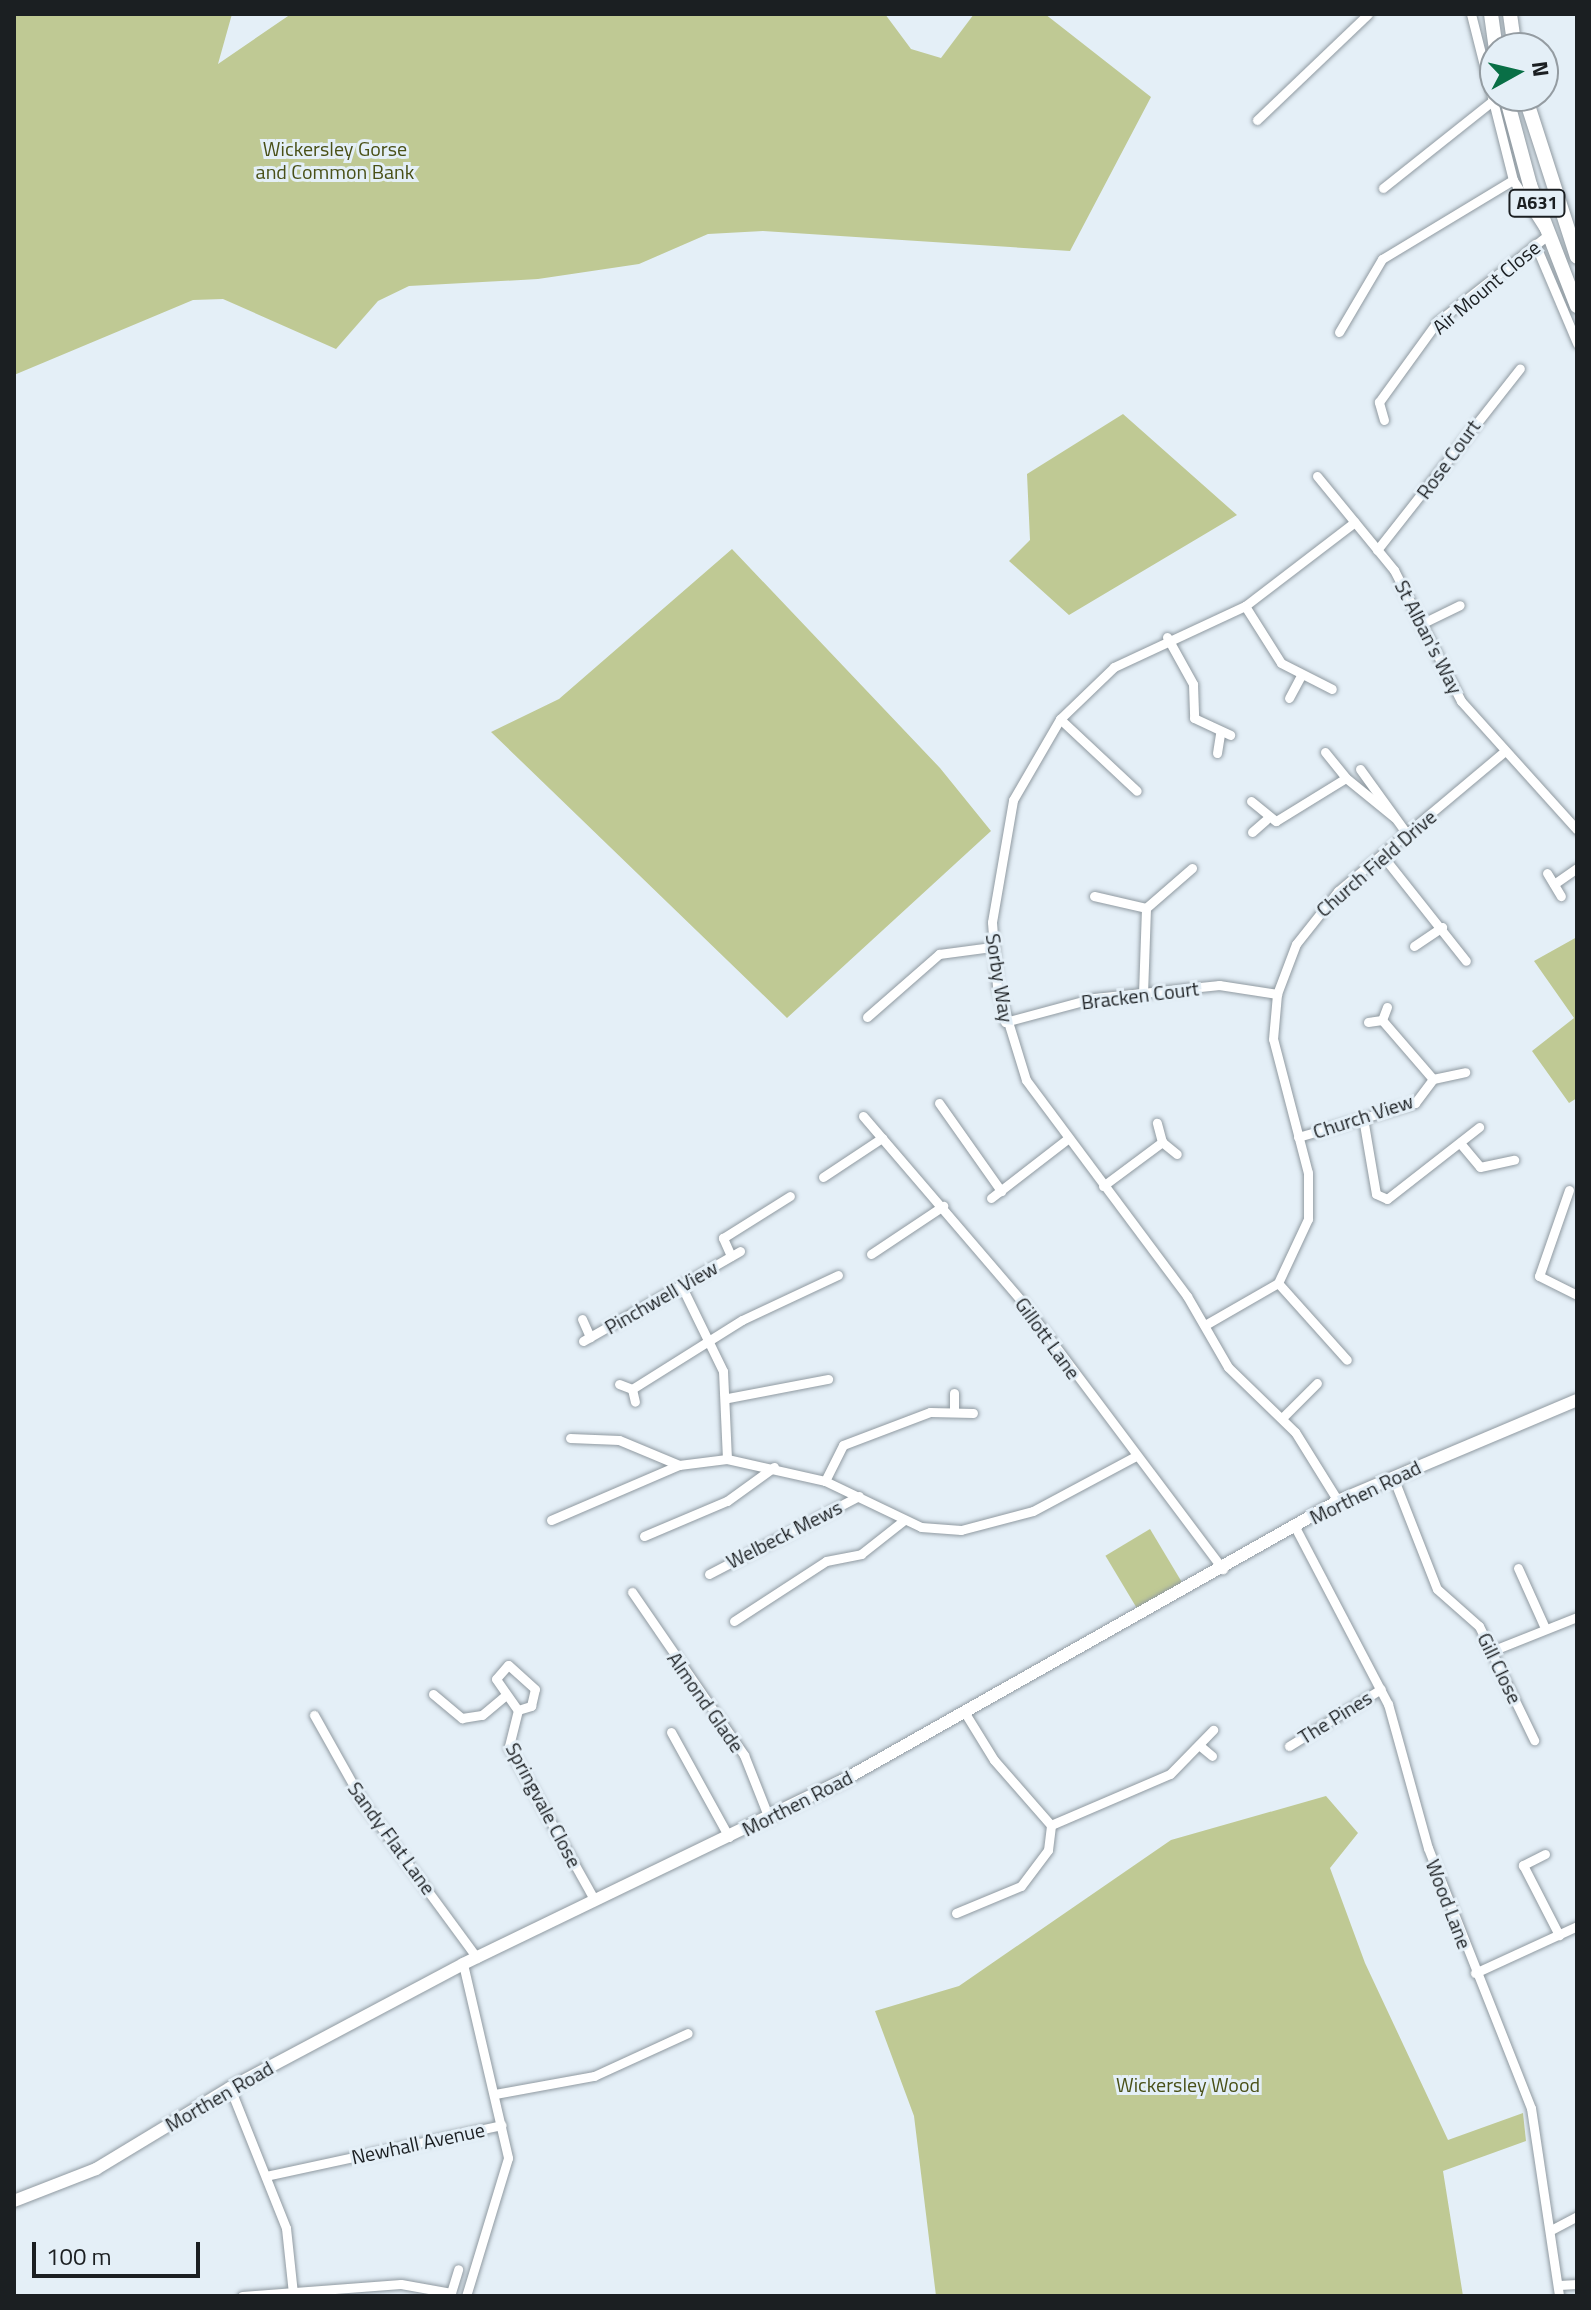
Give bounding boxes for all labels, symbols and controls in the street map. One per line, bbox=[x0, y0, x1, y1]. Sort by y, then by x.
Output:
north arrow bbox=[1479, 32, 1559, 112]
text: N bbox=[1523, 59, 1559, 79]
park label: Wickersley Gorse and Common Bank bbox=[256, 137, 414, 184]
road number: A631 bbox=[1507, 189, 1567, 217]
street label: Air Mount Close bbox=[1427, 235, 1545, 339]
street label: Rose Court bbox=[1411, 415, 1485, 503]
street label: St Alban's Way bbox=[1390, 576, 1468, 698]
street label: Church Field Drive bbox=[1311, 804, 1441, 922]
street label: Sorby Way bbox=[981, 932, 1019, 1024]
street label: Bracken Court bbox=[1080, 976, 1200, 1014]
street label: Church View bbox=[1310, 1089, 1416, 1143]
street label: Pinchwell View bbox=[600, 1255, 722, 1339]
street label: Gillott Lane bbox=[1010, 1292, 1086, 1384]
street label: Morthen Road bbox=[1306, 1455, 1424, 1529]
street label: Welbeck Mews bbox=[722, 1495, 846, 1573]
street label: Gill Close bbox=[1473, 1629, 1527, 1707]
street label: Almond Glade bbox=[663, 1647, 749, 1757]
street label: The Pines bbox=[1294, 1685, 1376, 1749]
street label: Springvale Close bbox=[501, 1739, 587, 1871]
street label: Morthen Road bbox=[738, 1765, 856, 1841]
street label: Sandy Flat Lane bbox=[343, 1777, 441, 1899]
street label: Wood Lane bbox=[1421, 1856, 1477, 1952]
street label: Morthen Road bbox=[161, 2055, 277, 2137]
park label: Wickersley Wood bbox=[1116, 2072, 1260, 2096]
street label: Newhall Avenue bbox=[349, 2117, 487, 2169]
scale bar bbox=[36, 2226, 204, 2276]
text: 100 m bbox=[46, 2238, 112, 2274]

